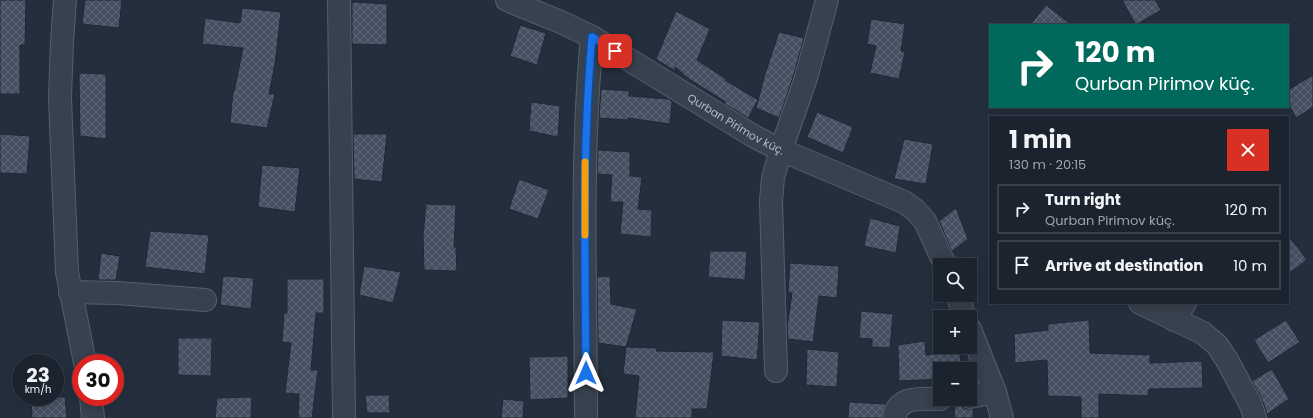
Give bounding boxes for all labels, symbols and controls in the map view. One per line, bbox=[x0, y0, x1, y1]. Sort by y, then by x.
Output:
text: 120 m bbox=[1075, 33, 1155, 72]
pin bbox=[598, 34, 632, 68]
icon: arrive bbox=[604, 40, 626, 62]
icon: right bbox=[1009, 40, 1061, 92]
text: Qurban Pirimov küç. bbox=[1075, 71, 1255, 96]
street label: Qurban Pirimov küç. bbox=[684, 89, 787, 158]
text: 1 min bbox=[1009, 123, 1072, 156]
button: close bbox=[1227, 129, 1269, 171]
text: 130 m · 20:15 bbox=[1009, 155, 1086, 174]
text: Turn right bbox=[1045, 189, 1121, 210]
icon: right bbox=[1011, 198, 1033, 220]
text: 120 m bbox=[1225, 199, 1267, 220]
text: Qurban Pirimov küç. bbox=[1045, 211, 1175, 230]
icon: arrive bbox=[1011, 254, 1033, 276]
text: Arrive at destination bbox=[1045, 255, 1203, 276]
text: 10 m bbox=[1233, 255, 1267, 276]
map controls bbox=[933, 258, 977, 406]
button: search bbox=[933, 258, 977, 302]
button: + bbox=[933, 310, 977, 354]
position arrow bbox=[565, 352, 607, 394]
speed limit sign: 30 bbox=[72, 354, 124, 406]
text: 23 bbox=[26, 361, 50, 389]
button: − bbox=[933, 362, 977, 406]
text: km/h bbox=[25, 382, 51, 397]

